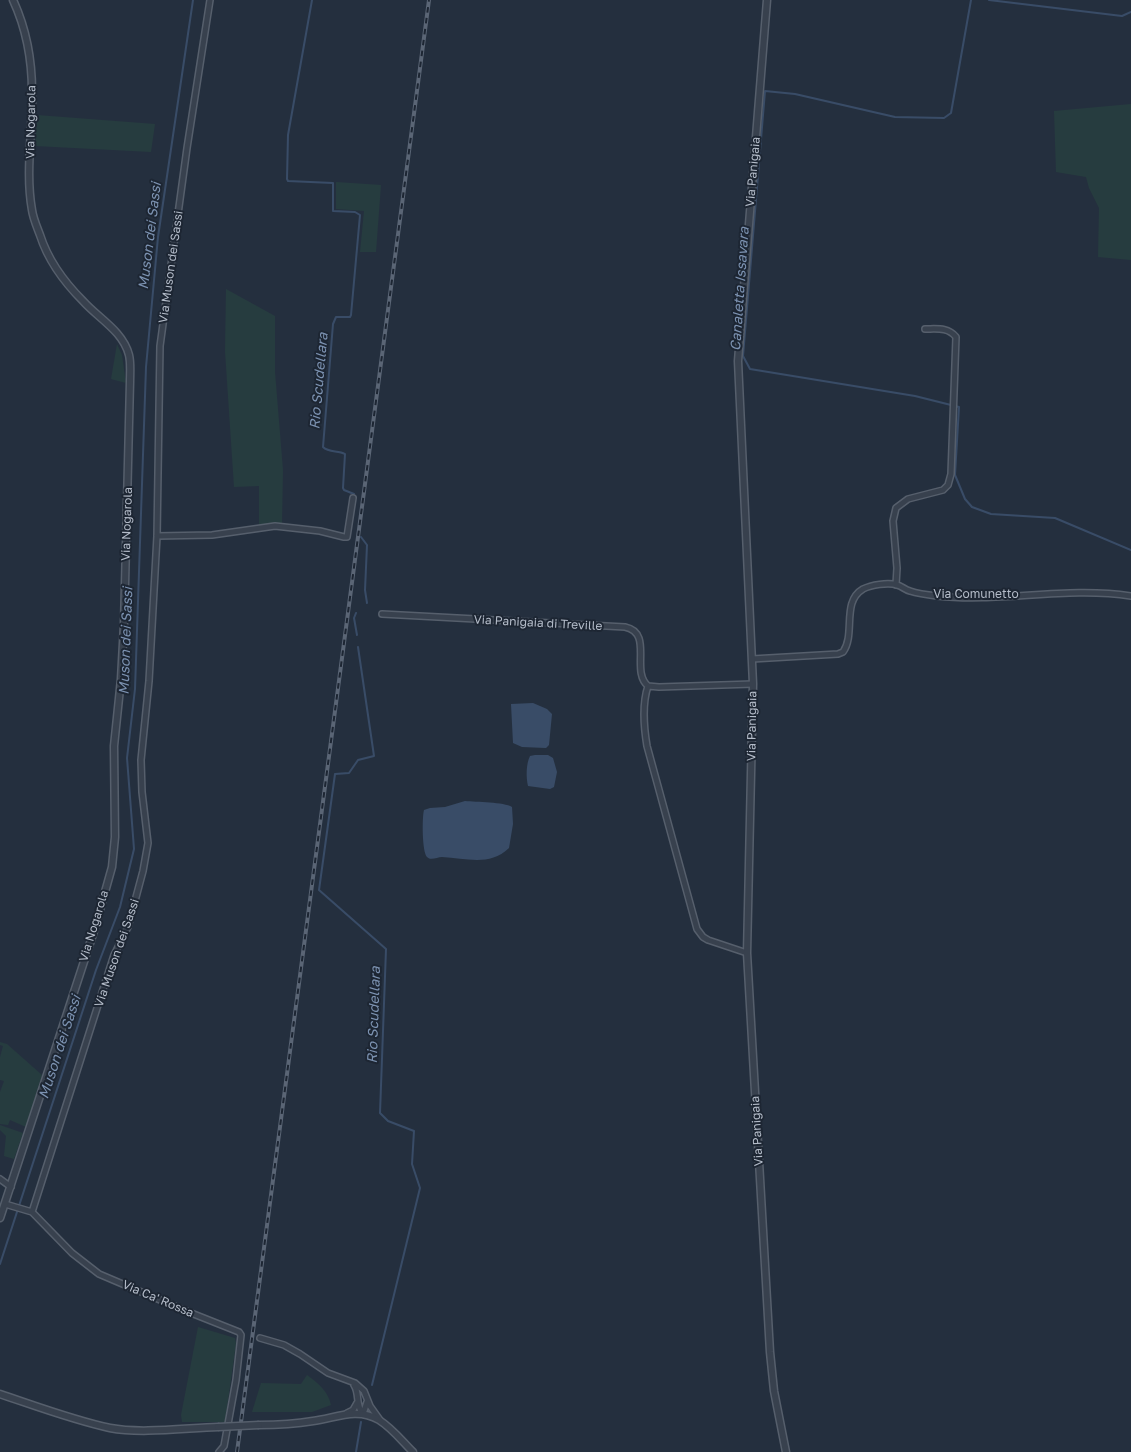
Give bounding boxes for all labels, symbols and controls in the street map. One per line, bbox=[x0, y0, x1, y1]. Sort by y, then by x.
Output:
street label: Via Nogarola bbox=[23, 85, 39, 159]
street label: Via Panigaia bbox=[743, 136, 763, 208]
water label: Muson dei Sassi bbox=[135, 181, 165, 291]
street label: Via Muson dei Sassi bbox=[156, 210, 186, 324]
water label: Canaletta Issavara bbox=[727, 226, 753, 352]
water label: Rio Scudellara bbox=[306, 332, 332, 430]
street label: Via Nogarola bbox=[119, 487, 135, 561]
water label: Muson dei Sassi bbox=[116, 587, 136, 695]
street label: Via Comunetto bbox=[933, 587, 1019, 601]
street label: Via Panigaia di Treville bbox=[473, 612, 603, 634]
street label: Via Panigaia bbox=[744, 691, 760, 761]
street label: Via Nogarola bbox=[76, 889, 112, 963]
street label: Via Muson dei Sassi bbox=[92, 897, 142, 1009]
water label: Rio Scudellara bbox=[364, 966, 384, 1064]
water label: Muson dei Sassi bbox=[35, 993, 85, 1101]
street label: Via Panigaia bbox=[748, 1096, 766, 1166]
street label: Via Ca' Rossa bbox=[120, 1277, 196, 1321]

